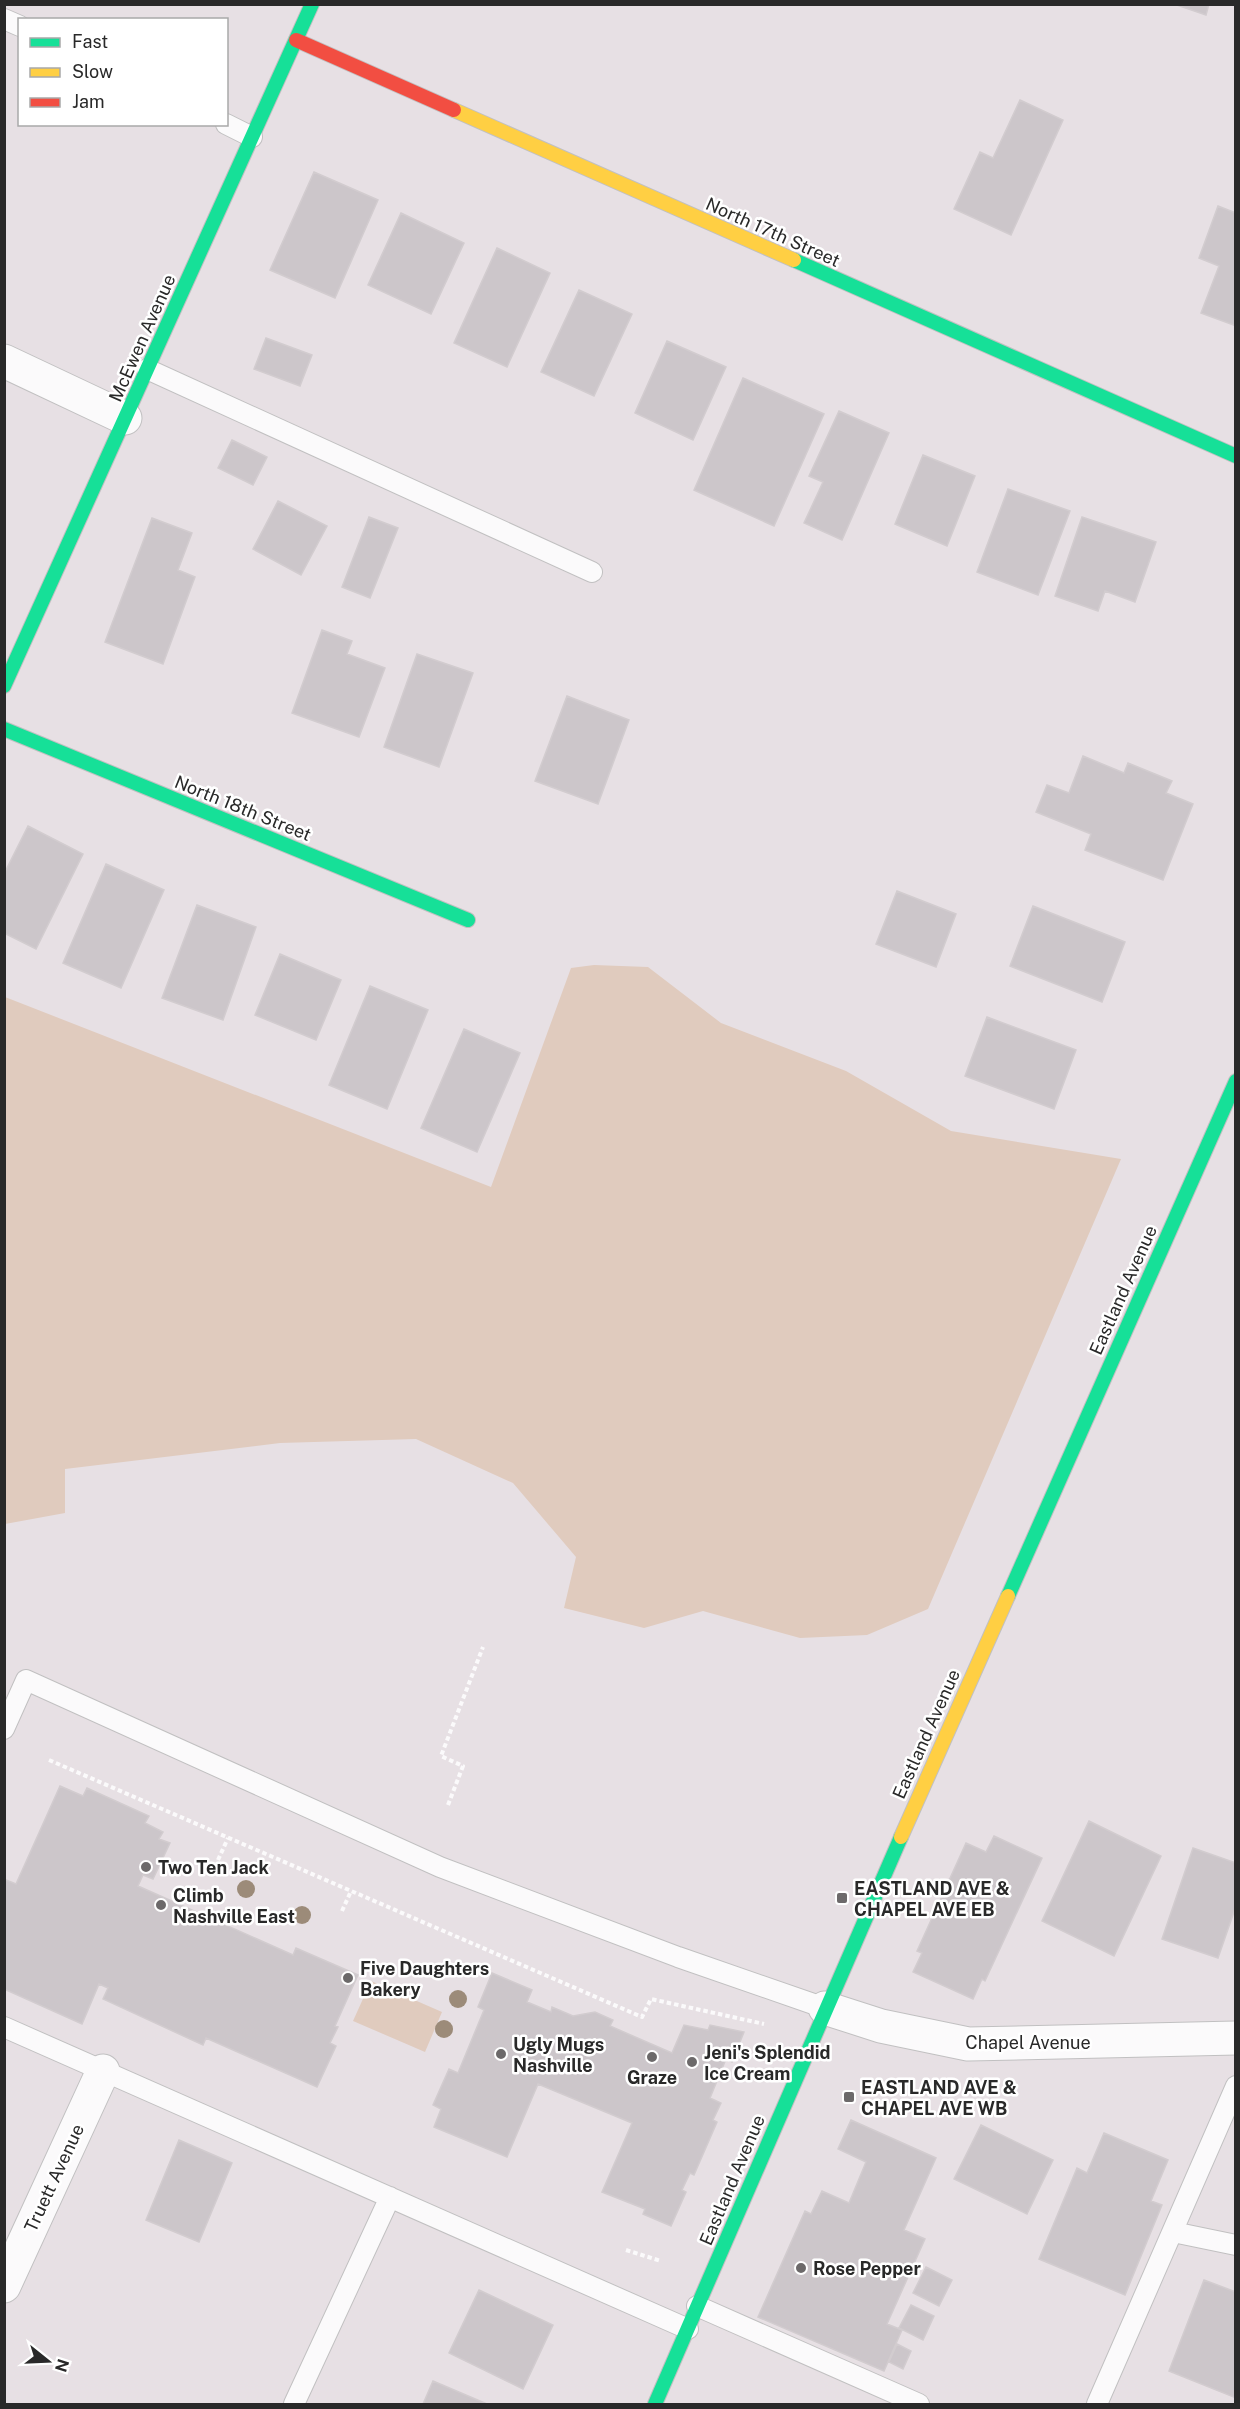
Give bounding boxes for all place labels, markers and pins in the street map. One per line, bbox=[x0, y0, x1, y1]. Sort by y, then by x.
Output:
place label: Two Ten Jack bbox=[158, 1857, 269, 1878]
marker: Two Ten Jack bbox=[139, 1860, 153, 1874]
place label: EASTLAND AVE & CHAPEL AVE EB bbox=[854, 1878, 1010, 1920]
place label: Climb Nashville East bbox=[173, 1885, 295, 1927]
marker: EASTLAND AVE & CHAPEL AVE EB bbox=[835, 1891, 849, 1905]
marker: Climb Nashville East bbox=[154, 1898, 168, 1912]
place label: Five Daughters Bakery bbox=[360, 1958, 489, 2000]
marker: Five Daughters Bakery bbox=[341, 1971, 355, 1985]
place label: Ugly Mugs Nashville bbox=[513, 2034, 604, 2076]
place label: Jeni's Splendid Ice Cream bbox=[704, 2042, 831, 2084]
marker: Ugly Mugs Nashville bbox=[494, 2047, 508, 2061]
marker: Graze bbox=[645, 2050, 659, 2064]
marker: Jeni's Splendid Ice Cream bbox=[685, 2055, 699, 2069]
place label: Graze bbox=[627, 2067, 677, 2088]
place label: EASTLAND AVE & CHAPEL AVE WB bbox=[861, 2077, 1017, 2119]
marker: EASTLAND AVE & CHAPEL AVE WB bbox=[842, 2090, 856, 2104]
place label: Rose Pepper bbox=[813, 2258, 921, 2279]
marker: Rose Pepper bbox=[794, 2261, 808, 2275]

